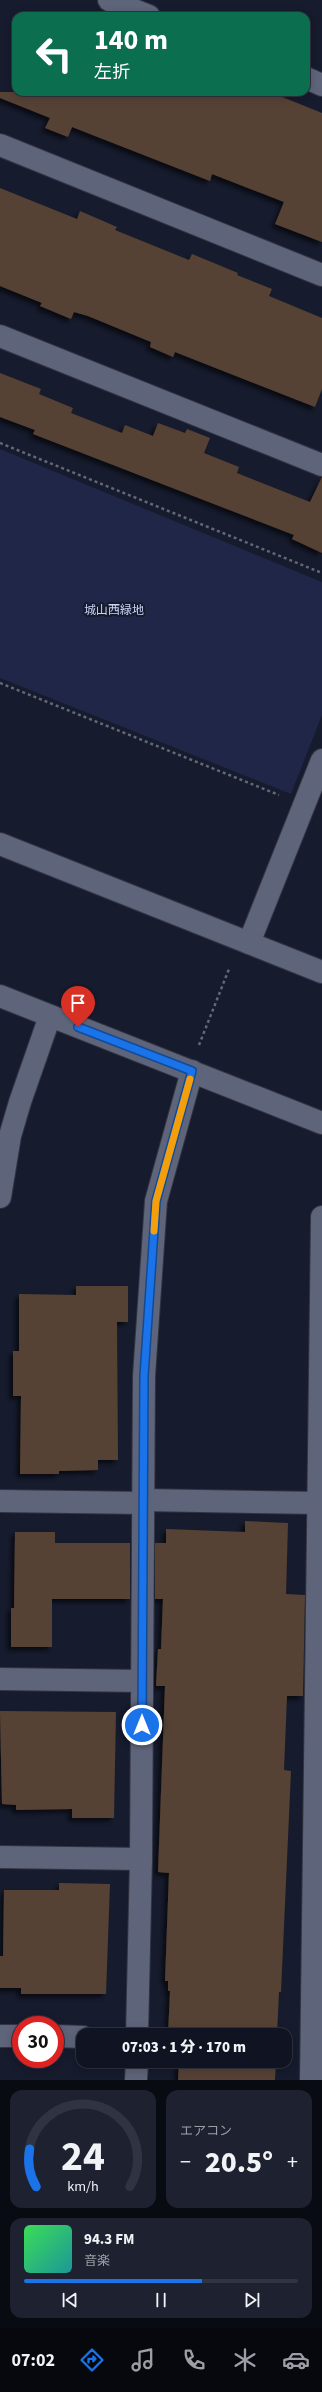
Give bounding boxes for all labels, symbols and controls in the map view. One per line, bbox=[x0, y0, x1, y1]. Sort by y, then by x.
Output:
text: 140 m bbox=[94, 20, 168, 60]
icon: left bbox=[28, 28, 80, 80]
text: 左折 bbox=[94, 60, 130, 85]
park label: 城山西緑地 bbox=[84, 602, 144, 619]
pin bbox=[61, 986, 95, 1027]
icon: arrive bbox=[67, 992, 89, 1014]
position arrow bbox=[121, 1704, 163, 1746]
speed limit sign: 30 bbox=[12, 2016, 64, 2068]
text: 07:03 · 1 分 · 170 m bbox=[122, 2037, 246, 2058]
text: エアコン bbox=[180, 2122, 232, 2140]
text: 24 bbox=[61, 2127, 105, 2187]
text: 20.5° bbox=[205, 2141, 273, 2184]
text: − bbox=[180, 2146, 191, 2178]
text: + bbox=[287, 2146, 298, 2178]
text: km/h bbox=[67, 2176, 99, 2197]
text: 94.3 FM bbox=[84, 2229, 135, 2250]
text: 音楽 bbox=[84, 2252, 110, 2270]
icon: previous bbox=[59, 2289, 81, 2311]
icon: pause bbox=[150, 2289, 172, 2311]
icon: next bbox=[241, 2289, 263, 2311]
icon: directions bbox=[78, 2346, 106, 2374]
icon: music bbox=[129, 2346, 157, 2374]
icon: phone bbox=[180, 2346, 208, 2374]
icon: climate bbox=[231, 2346, 259, 2374]
icon: car bbox=[282, 2346, 310, 2374]
text: 07:02 bbox=[12, 2348, 55, 2373]

